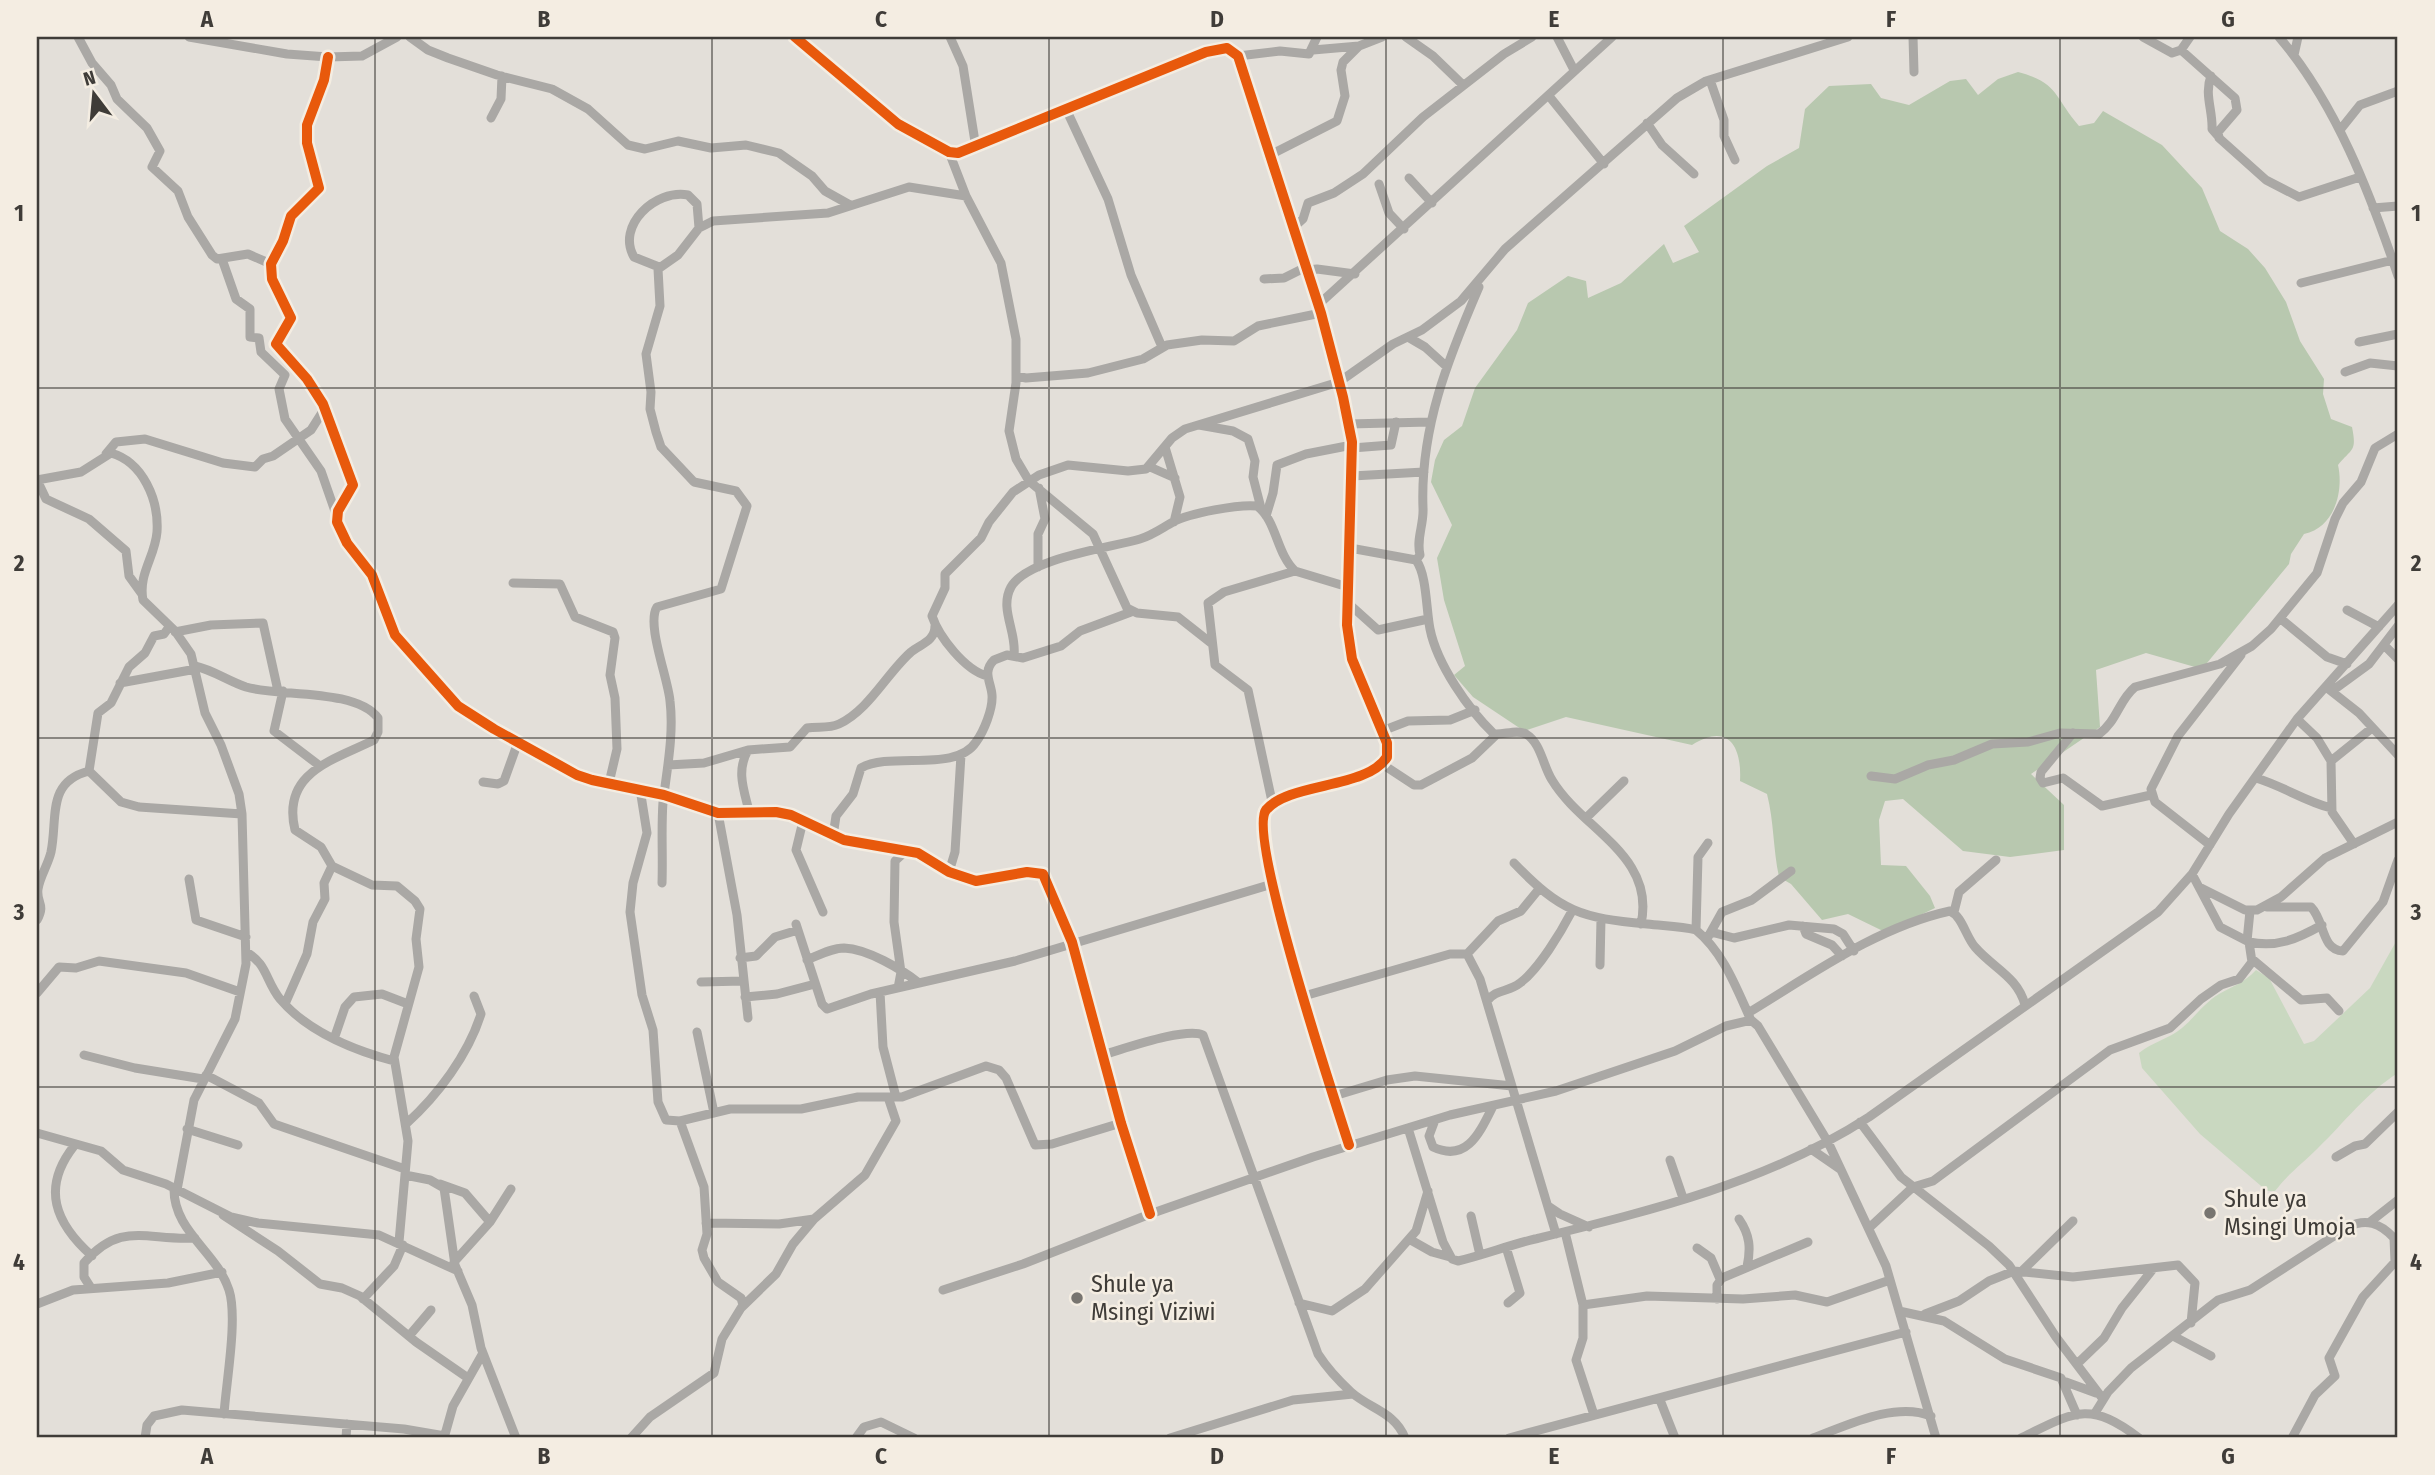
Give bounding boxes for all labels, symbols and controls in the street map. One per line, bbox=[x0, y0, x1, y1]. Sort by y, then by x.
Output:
text: A bbox=[200, 5, 214, 33]
text: B bbox=[538, 5, 551, 33]
text: C bbox=[875, 5, 887, 33]
text: D bbox=[1210, 5, 1224, 33]
text: E bbox=[1549, 5, 1560, 33]
text: F bbox=[1886, 5, 1896, 33]
text: G bbox=[2221, 5, 2235, 33]
north arrow bbox=[60, 60, 130, 130]
text: N bbox=[81, 66, 98, 91]
text: 1 bbox=[14, 199, 24, 227]
text: 1 bbox=[2411, 199, 2421, 227]
text: 2 bbox=[13, 549, 25, 577]
text: 2 bbox=[2410, 549, 2422, 577]
text: 3 bbox=[13, 898, 25, 926]
text: 3 bbox=[2410, 898, 2422, 926]
place label: Shule ya Msingi Umoja bbox=[2224, 1185, 2356, 1241]
marker: Shule ya Msingi Umoja bbox=[2202, 1205, 2218, 1221]
text: 4 bbox=[13, 1248, 25, 1276]
text: 4 bbox=[2410, 1248, 2422, 1276]
place label: Shule ya Msingi Viziwi bbox=[1091, 1270, 1216, 1326]
marker: Shule ya Msingi Viziwi bbox=[1069, 1290, 1085, 1306]
text: A bbox=[200, 1442, 214, 1470]
text: B bbox=[538, 1442, 551, 1470]
text: C bbox=[875, 1442, 887, 1470]
text: D bbox=[1210, 1442, 1224, 1470]
text: E bbox=[1549, 1442, 1560, 1470]
text: F bbox=[1886, 1442, 1896, 1470]
text: G bbox=[2221, 1442, 2235, 1470]

